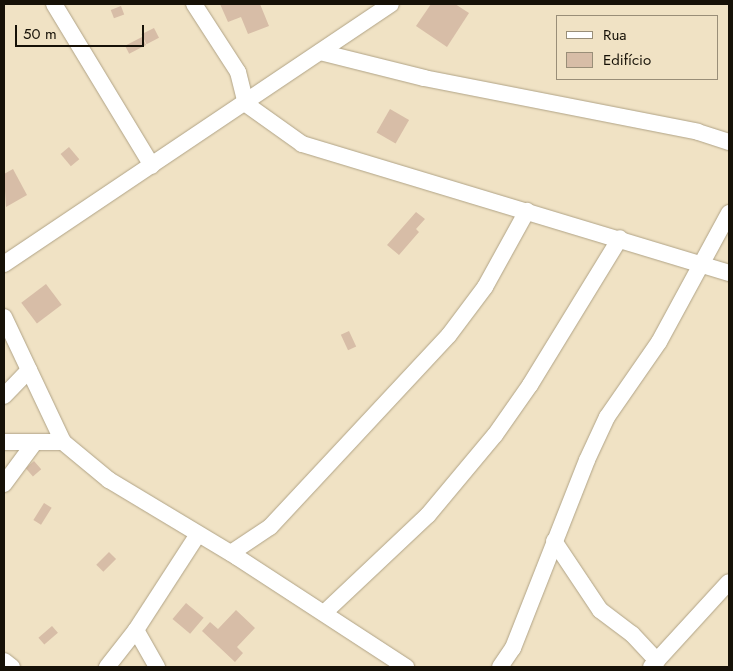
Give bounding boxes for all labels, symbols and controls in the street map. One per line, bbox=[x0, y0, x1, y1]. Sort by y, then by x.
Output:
scale bar bbox=[18, 15, 146, 47]
legend bbox=[556, 15, 718, 80]
text: 50 m bbox=[23, 23, 57, 45]
text: Rua bbox=[603, 24, 627, 46]
text: Edifício bbox=[603, 49, 651, 71]

